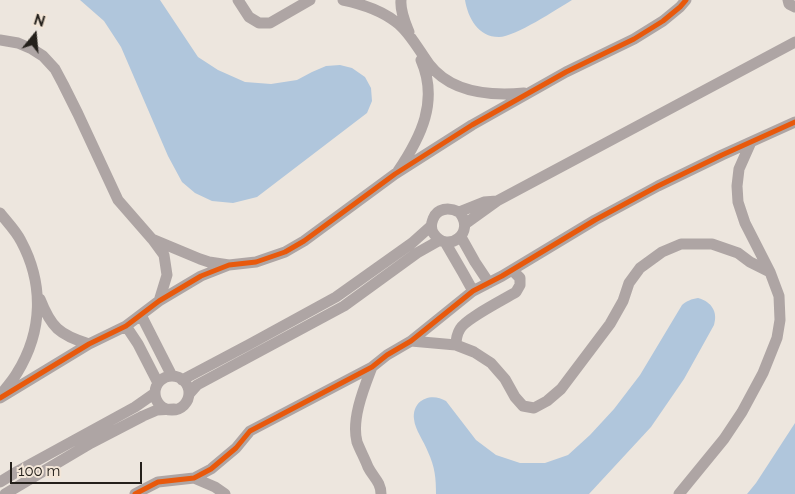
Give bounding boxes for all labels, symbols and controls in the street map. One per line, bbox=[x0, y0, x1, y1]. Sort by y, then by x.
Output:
north arrow bbox=[10, 10, 60, 60]
text: N bbox=[32, 11, 47, 30]
scale bar bbox=[12, 452, 145, 484]
text: 100 m bbox=[18, 462, 60, 480]

